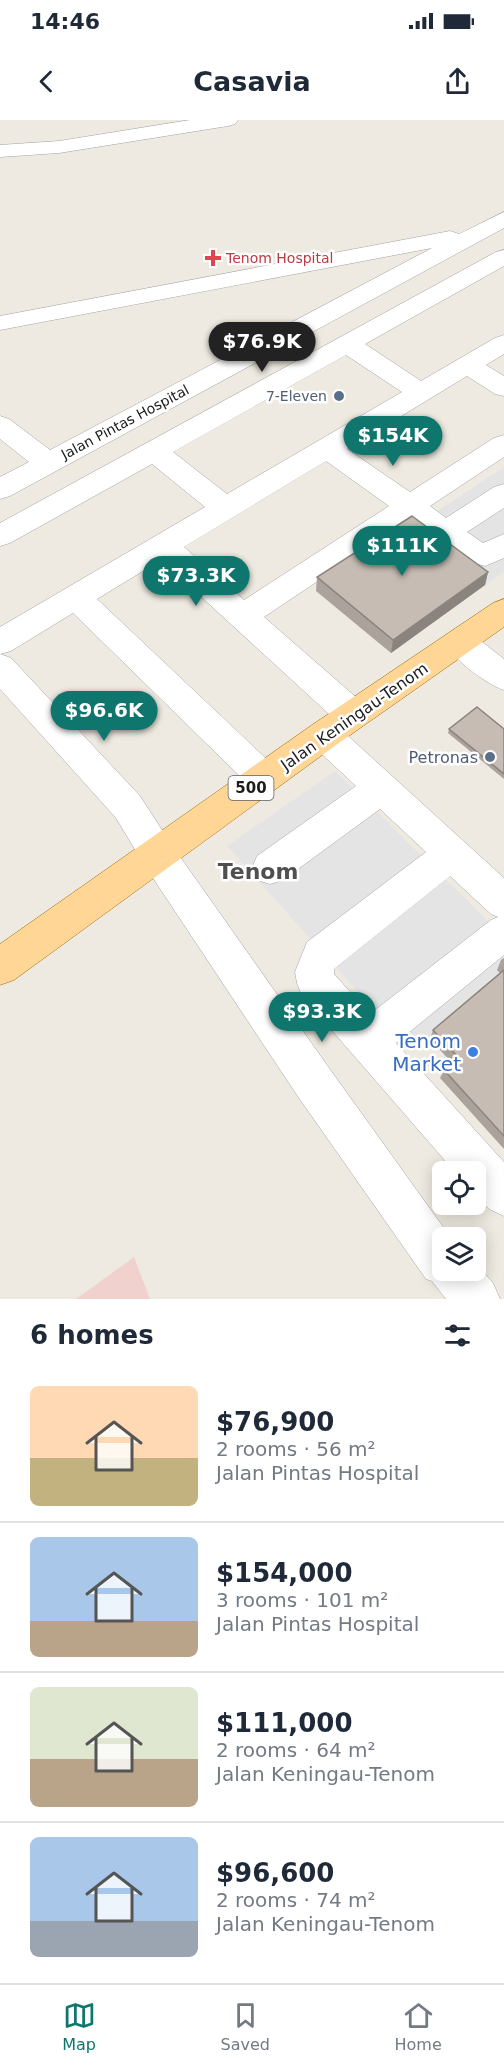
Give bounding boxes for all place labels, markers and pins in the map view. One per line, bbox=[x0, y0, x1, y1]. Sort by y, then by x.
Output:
marker: Tenom Hospital bbox=[204, 249, 222, 267]
place label: Tenom Hospital bbox=[225, 250, 333, 266]
pin: $76.9K bbox=[213, 322, 311, 373]
place label: 7-Eleven bbox=[266, 388, 327, 404]
marker: 7-Eleven bbox=[332, 389, 346, 403]
pin: $154K bbox=[351, 416, 435, 467]
pin: $111K bbox=[360, 526, 444, 577]
pin: $73.3K bbox=[147, 556, 245, 607]
pin: $96.6K bbox=[55, 691, 153, 742]
place label: Petronas bbox=[409, 748, 478, 767]
marker: Petronas bbox=[483, 750, 497, 764]
pin: $93.3K bbox=[273, 992, 371, 1043]
place label: Tenom Market bbox=[392, 1029, 461, 1076]
marker: Tenom Market bbox=[466, 1045, 480, 1059]

